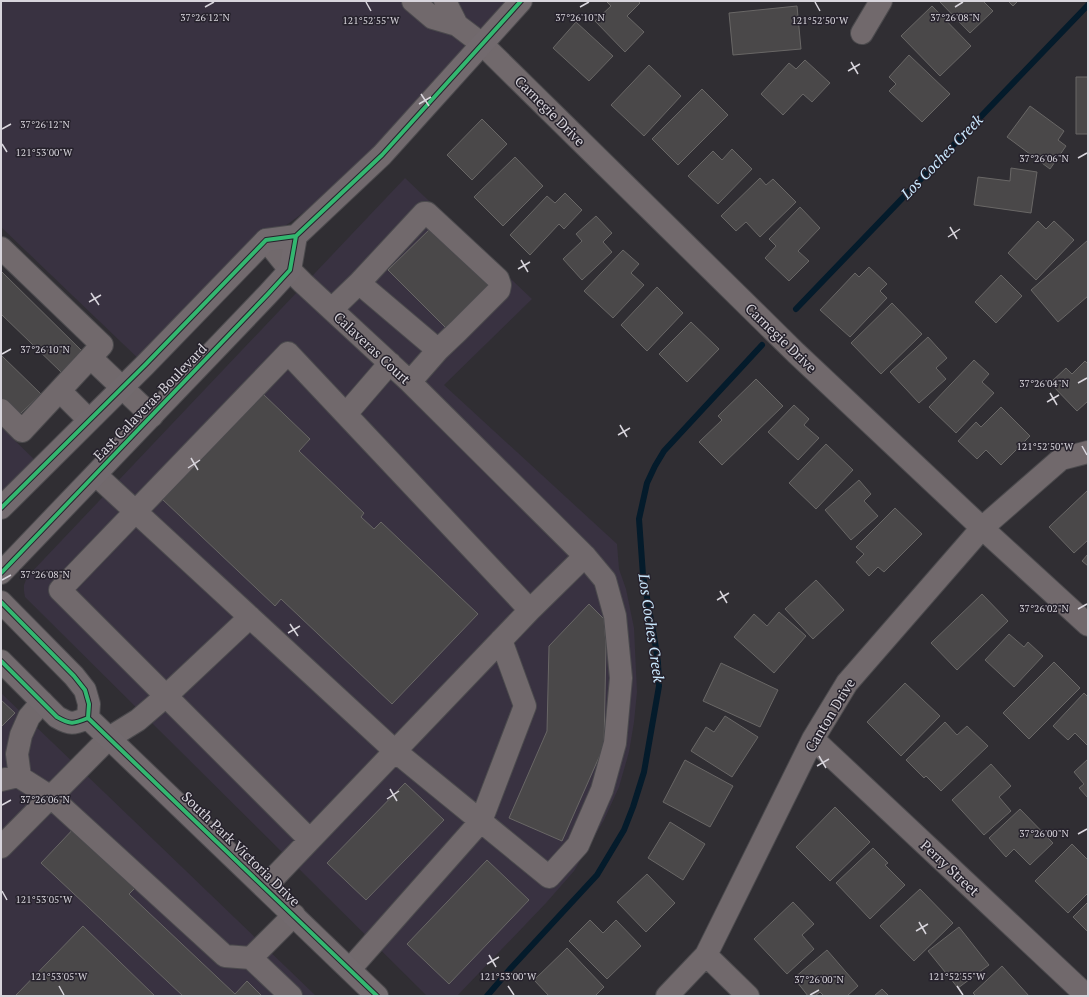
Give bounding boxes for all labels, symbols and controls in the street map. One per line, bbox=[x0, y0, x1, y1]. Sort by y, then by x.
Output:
text: 37°26'12"N bbox=[180, 11, 230, 24]
text: 37°26'10"N bbox=[555, 11, 605, 24]
text: 37°26'08"N bbox=[930, 11, 980, 24]
text: 121°52'55"W bbox=[343, 14, 400, 27]
text: 121°52'50"W bbox=[792, 14, 849, 27]
street label: Carnegie Drive bbox=[511, 71, 590, 150]
water label: Los Coches Creek bbox=[895, 109, 987, 204]
text: 37°26'12"N bbox=[20, 118, 70, 131]
text: 121°53'00"W bbox=[16, 146, 73, 159]
text: 37°26'06"N bbox=[1019, 152, 1069, 165]
street label: Carnegie Drive bbox=[742, 299, 821, 377]
street label: Calaveras Court bbox=[330, 307, 415, 389]
street label: East Calaveras Boulevard bbox=[89, 339, 211, 464]
text: 37°26'10"N bbox=[20, 343, 70, 356]
text: 37°26'04"N bbox=[1019, 377, 1069, 390]
text: 121°52'50"W bbox=[1017, 440, 1074, 453]
text: 37°26'08"N bbox=[20, 568, 70, 581]
water label: Los Coches Creek bbox=[634, 571, 670, 684]
text: 37°26'02"N bbox=[1019, 602, 1069, 615]
street label: Canton Drive bbox=[800, 675, 859, 755]
street label: South Park Victoria Drive bbox=[178, 787, 305, 910]
text: 37°26'06"N bbox=[20, 793, 70, 806]
text: 37°26'00"N bbox=[1019, 827, 1069, 840]
street label: Perry Street bbox=[917, 836, 984, 900]
text: 121°53'05"W bbox=[16, 893, 73, 906]
text: 121°53'05"W bbox=[31, 970, 88, 983]
text: 121°53'00"W bbox=[480, 970, 537, 983]
text: 121°52'55"W bbox=[929, 970, 986, 983]
text: 37°26'00"N bbox=[794, 973, 844, 986]

